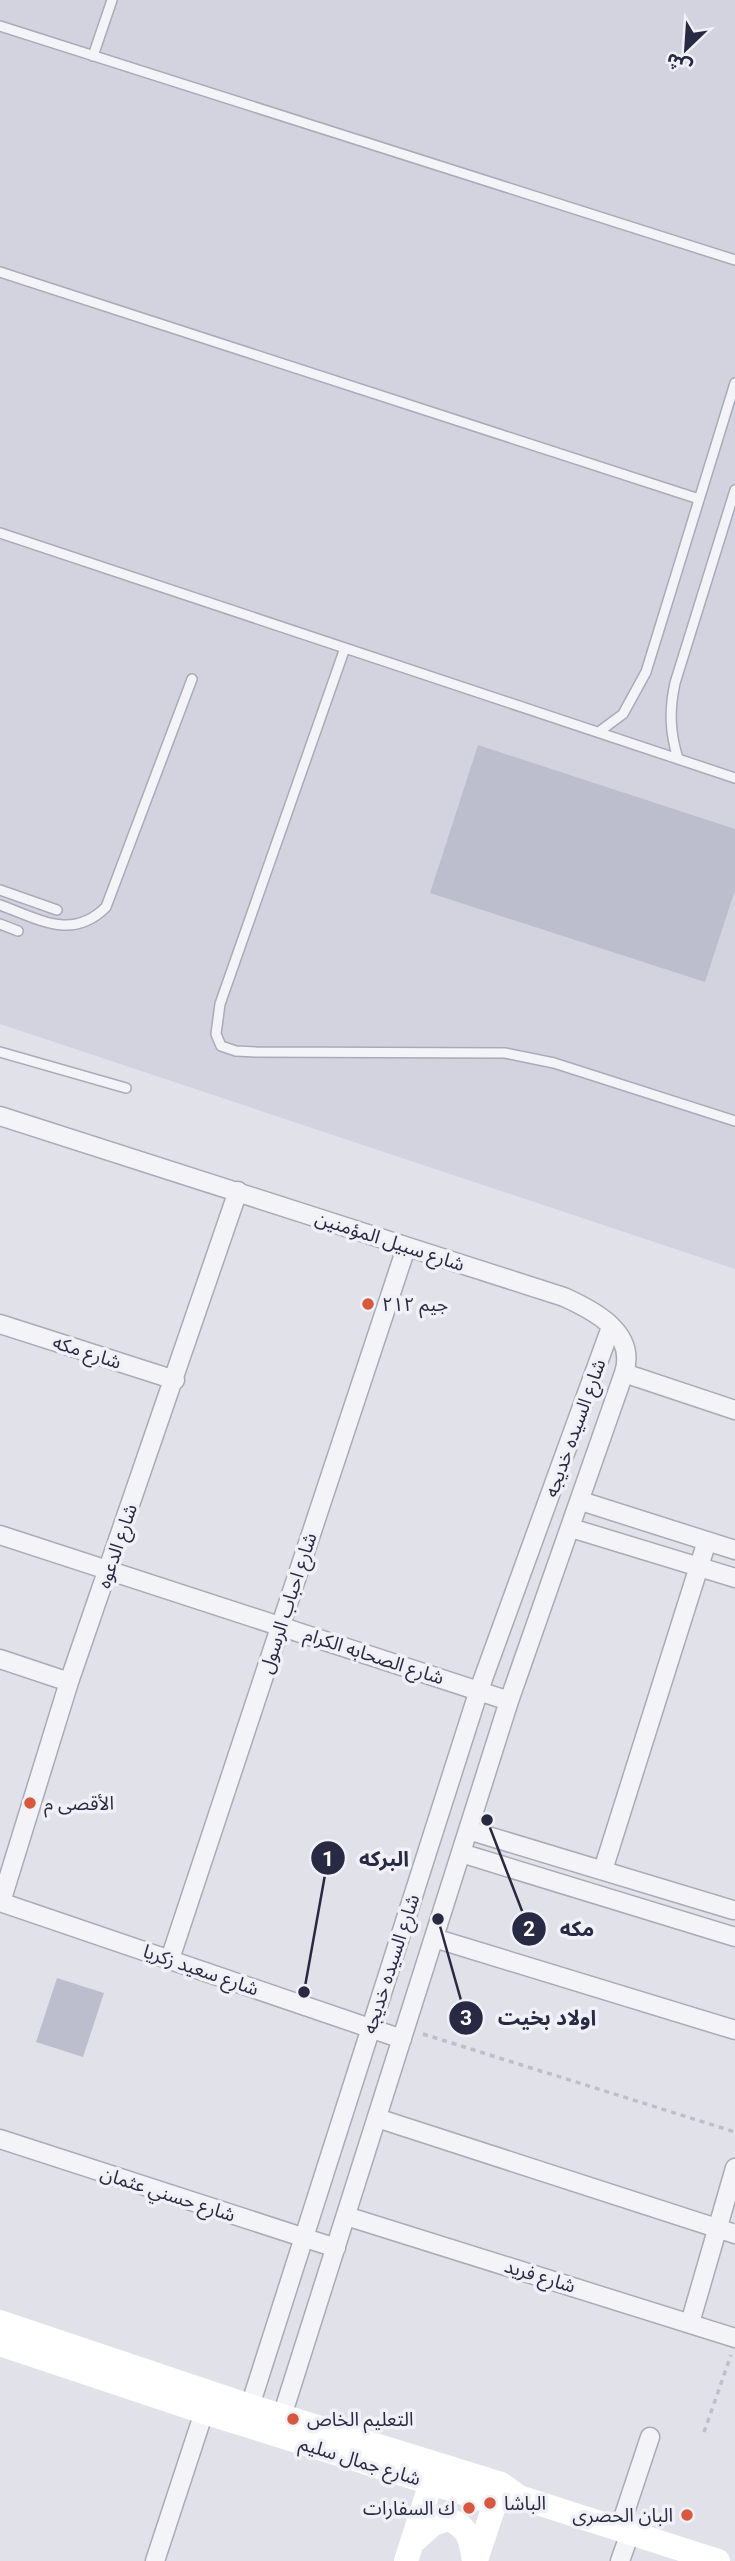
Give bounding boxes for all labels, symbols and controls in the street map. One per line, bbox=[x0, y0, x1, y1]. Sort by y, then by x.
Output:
north arrow bbox=[651, 14, 721, 84]
text: ش bbox=[662, 48, 696, 80]
street label: شارع سبيل المؤمنين bbox=[312, 1206, 468, 1278]
place label: جيم ٢١٢ bbox=[382, 1293, 448, 1319]
marker: جيم ٢١٢ bbox=[360, 1296, 376, 1312]
street label: شارع مكه bbox=[49, 1330, 124, 1376]
street label: شارع السيده خديجه bbox=[539, 1356, 613, 1501]
street label: شارع الدعوه bbox=[92, 1501, 144, 1592]
street label: شارع احباب الرسول bbox=[254, 1530, 323, 1677]
street label: شارع الصحابه الكرام bbox=[300, 1623, 447, 1692]
place label: الأقصى م bbox=[44, 1792, 114, 1818]
marker: الأقصى م bbox=[22, 1795, 38, 1811]
callout: البركه bbox=[310, 1837, 423, 1879]
text: 1 bbox=[322, 1847, 334, 1871]
text: البركه bbox=[359, 1847, 409, 1871]
street label: شارع السيده خديجه bbox=[358, 1891, 426, 2037]
callout: مكه bbox=[511, 1908, 609, 1950]
text: 2 bbox=[523, 1917, 535, 1941]
text: مكه bbox=[560, 1917, 594, 1941]
street label: شارع سعيد زكريا bbox=[140, 1939, 262, 2002]
callout: اولاد بخيت bbox=[449, 1997, 610, 2039]
text: 3 bbox=[460, 2006, 472, 2030]
text: اولاد بخيت bbox=[498, 2006, 596, 2030]
street label: شارع حسني عثمان bbox=[97, 2161, 238, 2230]
street label: شارع فريد bbox=[501, 2254, 578, 2300]
place label: التعليم الخاص bbox=[307, 2408, 414, 2434]
marker: التعليم الخاص bbox=[285, 2411, 301, 2427]
street label: شارع جمال سليم bbox=[296, 2432, 423, 2493]
place label: الباشا bbox=[504, 2492, 546, 2515]
marker: الباشا bbox=[482, 2495, 498, 2511]
place label: ك السفارات bbox=[363, 2497, 455, 2520]
marker: ك السفارات bbox=[461, 2500, 477, 2516]
place label: البان الحصرى bbox=[572, 2504, 673, 2527]
marker: البان الحصرى bbox=[679, 2507, 695, 2523]

